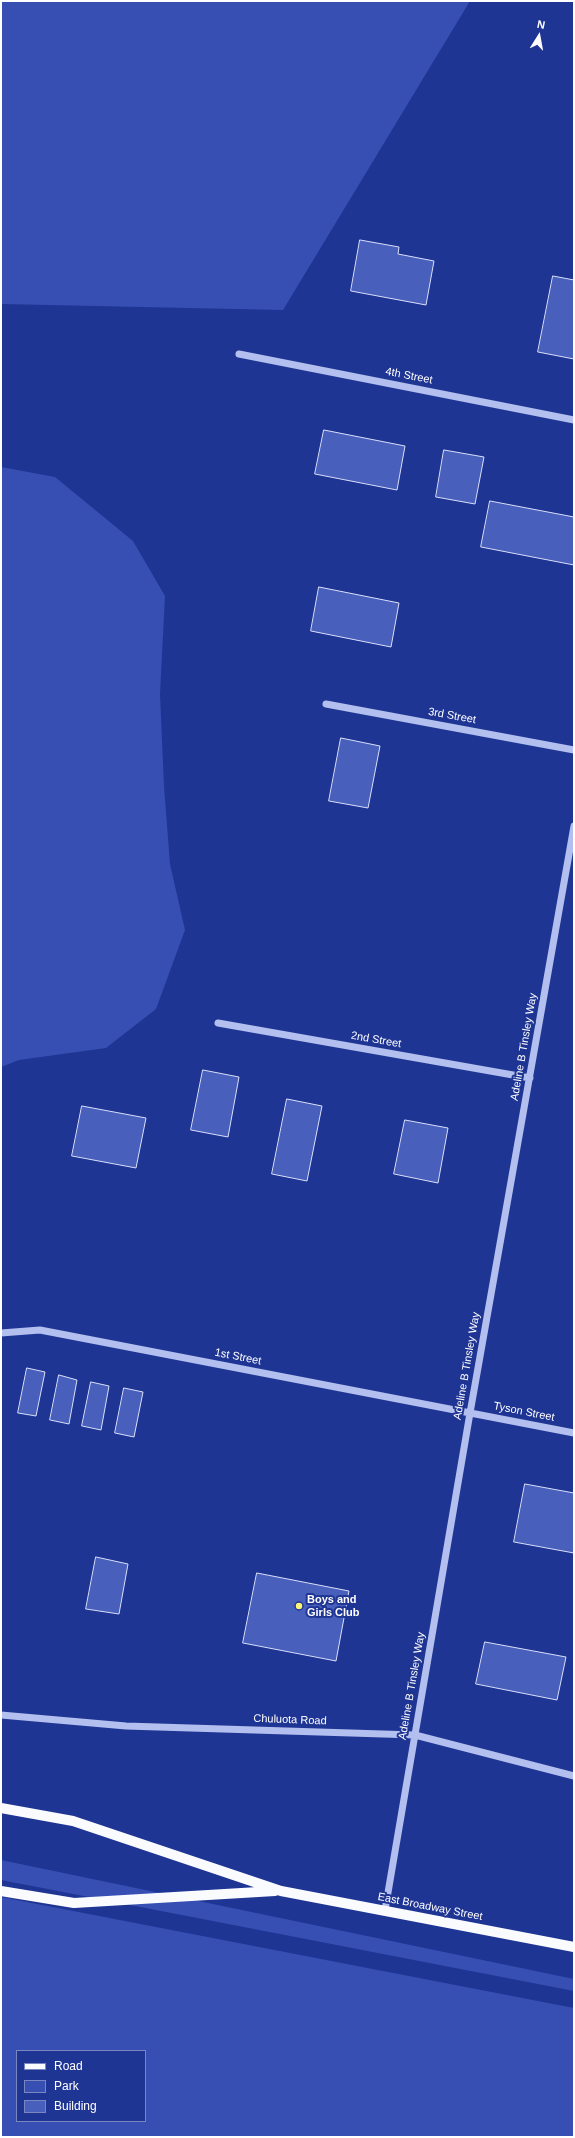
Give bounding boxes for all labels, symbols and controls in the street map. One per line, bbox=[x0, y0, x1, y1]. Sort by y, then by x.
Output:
north arrow bbox=[519, 16, 559, 56]
text: N bbox=[536, 18, 546, 31]
street label: 4th Street bbox=[384, 365, 434, 387]
street label: 3rd Street bbox=[427, 705, 477, 727]
street label: Adeline B Tinsley Way bbox=[508, 992, 540, 1102]
street label: 2nd Street bbox=[350, 1029, 402, 1051]
street label: Adeline B Tinsley Way bbox=[451, 1311, 483, 1421]
street label: 1st Street bbox=[214, 1346, 262, 1368]
street label: Tyson Street bbox=[492, 1400, 556, 1424]
place label: Boys and Girls Club bbox=[307, 1593, 360, 1619]
marker: Boys and Girls Club bbox=[294, 1601, 304, 1611]
street label: Adeline B Tinsley Way bbox=[396, 1631, 428, 1741]
street label: Chuluota Road bbox=[253, 1712, 327, 1728]
street label: East Broadway Street bbox=[377, 1890, 483, 1924]
legend bbox=[16, 2050, 146, 2122]
text: Road bbox=[54, 2059, 83, 2073]
text: Park bbox=[54, 2079, 79, 2093]
text: Building bbox=[54, 2099, 97, 2113]

